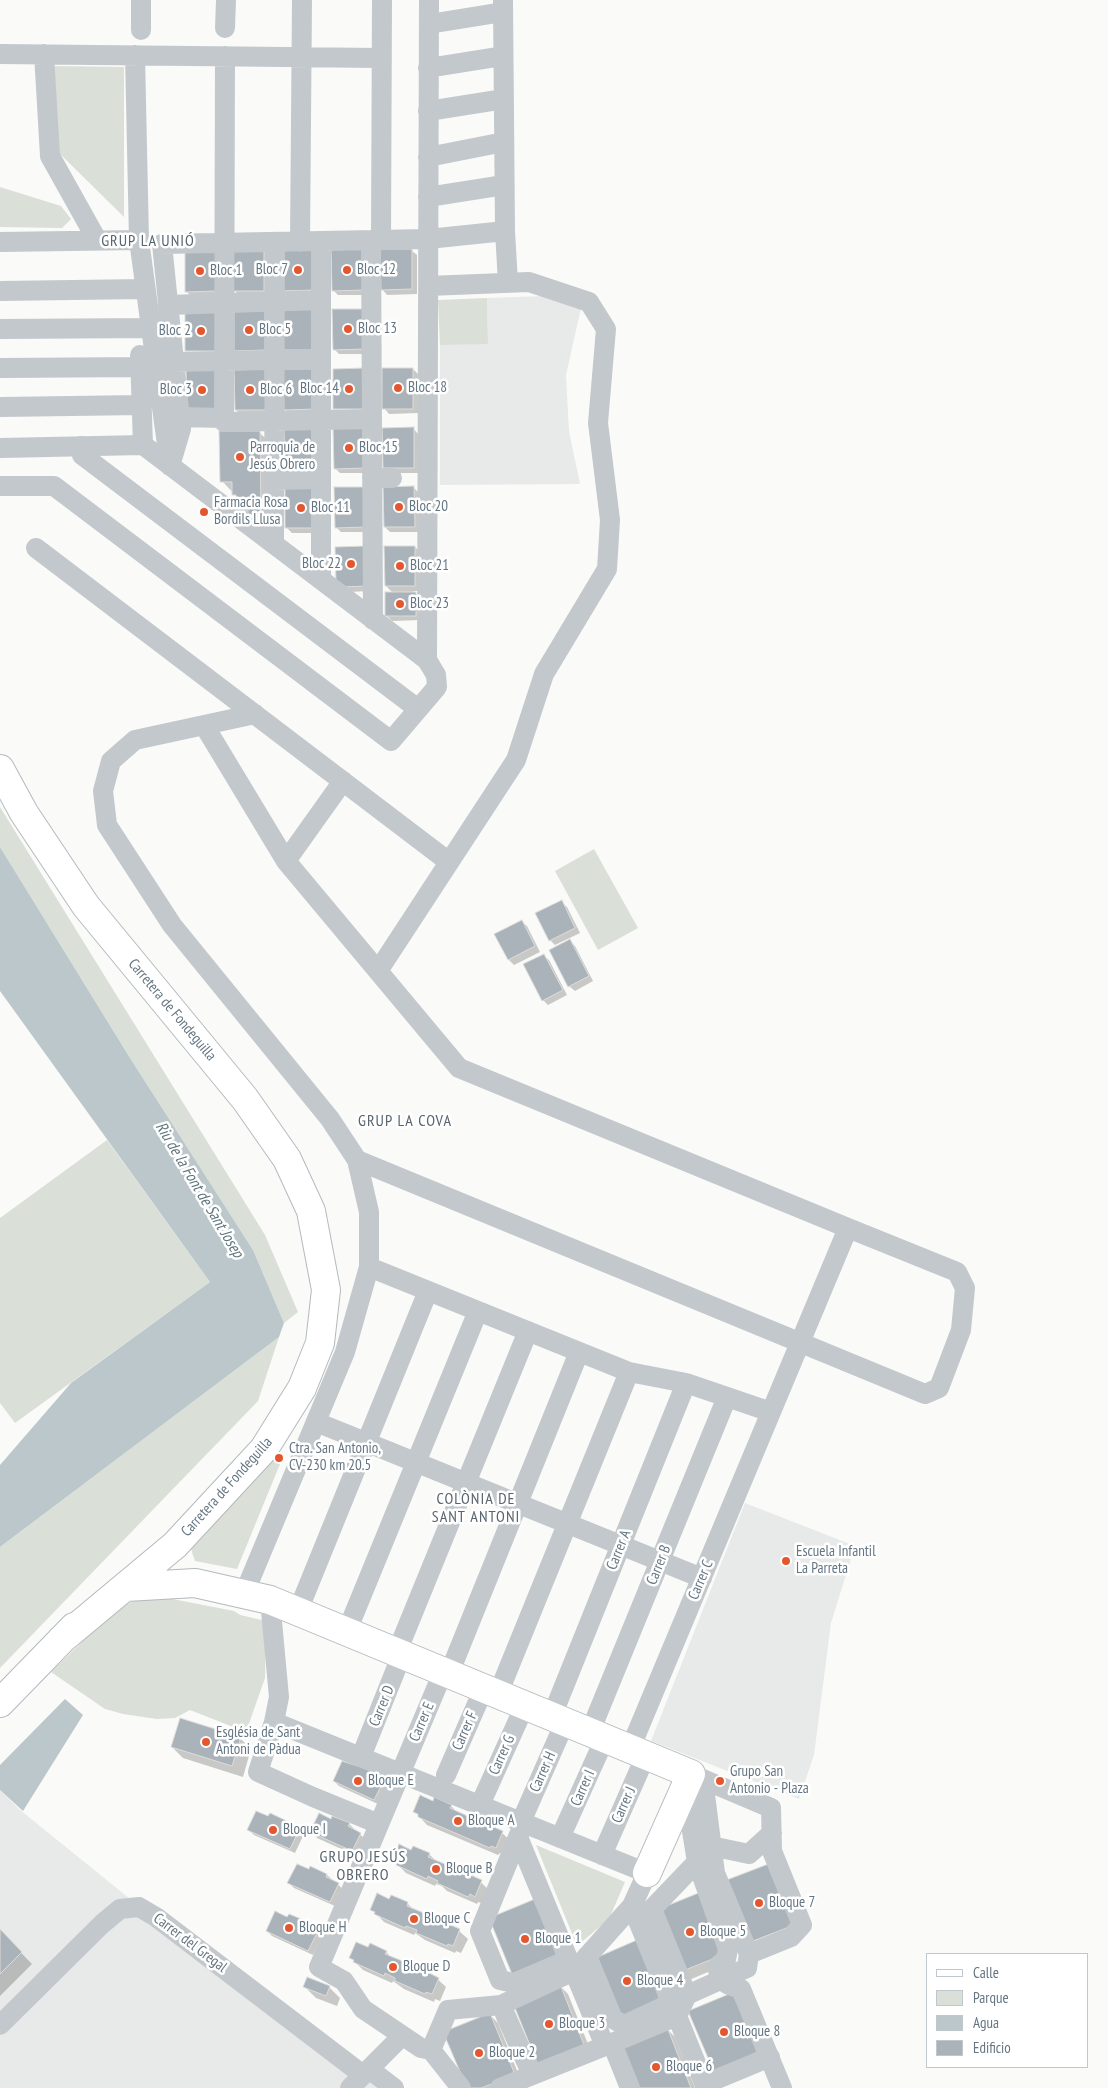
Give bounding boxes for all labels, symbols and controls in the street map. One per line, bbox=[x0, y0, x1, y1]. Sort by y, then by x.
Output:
district label: GRUP LA UNIÓ bbox=[100, 231, 196, 251]
place label: Bloc 7 bbox=[256, 261, 288, 279]
place label: Bloc 12 bbox=[357, 261, 396, 279]
place label: Bloc 1 bbox=[210, 262, 242, 280]
marker: Bloc 7 bbox=[292, 264, 304, 276]
marker: Bloc 12 bbox=[341, 264, 353, 276]
marker: Bloc 1 bbox=[194, 265, 206, 277]
place label: Bloc 13 bbox=[358, 320, 397, 338]
place label: Bloc 5 bbox=[259, 321, 291, 339]
place label: Bloc 2 bbox=[159, 322, 191, 340]
marker: Bloc 13 bbox=[342, 323, 354, 335]
marker: Bloc 5 bbox=[243, 324, 255, 336]
marker: Bloc 2 bbox=[195, 325, 207, 337]
place label: Bloc 18 bbox=[408, 379, 447, 397]
place label: Bloc 14 bbox=[300, 380, 339, 398]
place label: Bloc 3 bbox=[160, 381, 192, 399]
place label: Bloc 6 bbox=[260, 381, 292, 399]
marker: Bloc 18 bbox=[392, 382, 404, 394]
marker: Bloc 14 bbox=[343, 383, 355, 395]
marker: Bloc 3 bbox=[196, 384, 208, 396]
marker: Bloc 6 bbox=[244, 384, 256, 396]
place label: Parroquia de Jesús Obrero bbox=[250, 439, 315, 474]
place label: Bloc 15 bbox=[359, 439, 398, 457]
marker: Bloc 15 bbox=[343, 442, 355, 454]
marker: Parroquia de Jesús Obrero bbox=[234, 451, 246, 463]
place label: Farmacia Rosa Bordils Llusa bbox=[214, 494, 288, 529]
place label: Bloc 20 bbox=[409, 498, 448, 516]
place label: Bloc 11 bbox=[311, 499, 350, 517]
marker: Bloc 20 bbox=[393, 501, 405, 513]
marker: Bloc 11 bbox=[295, 502, 307, 514]
marker: Farmacia Rosa Bordils Llusa bbox=[198, 506, 210, 518]
place label: Bloc 22 bbox=[302, 555, 341, 573]
place label: Bloc 21 bbox=[410, 557, 449, 575]
marker: Bloc 22 bbox=[345, 558, 357, 570]
marker: Bloc 21 bbox=[394, 560, 406, 572]
place label: Bloc 23 bbox=[410, 595, 449, 613]
marker: Bloc 23 bbox=[394, 598, 406, 610]
street label: Carretera de Fondeguilla bbox=[124, 955, 220, 1065]
district label: GRUP LA COVA bbox=[357, 1111, 453, 1131]
water label: Riu de la Font de Sant Josep bbox=[151, 1119, 247, 1261]
street label: Carretera de Fondeguilla bbox=[178, 1434, 276, 1540]
place label: Ctra. San Antonio, CV-230 km 20.5 bbox=[289, 1440, 381, 1475]
marker: Ctra. San Antonio, CV-230 km 20.5 bbox=[273, 1452, 285, 1464]
district label: COLÒNIA DE SANT ANTONI bbox=[430, 1489, 522, 1527]
street label: Carrer A bbox=[603, 1527, 635, 1573]
street label: Carrer B bbox=[643, 1542, 675, 1588]
place label: Escuela Infantil La Parreta bbox=[796, 1543, 876, 1578]
marker: Escuela Infantil La Parreta bbox=[780, 1555, 792, 1567]
street label: Carrer C bbox=[685, 1557, 717, 1603]
street label: Carrer D bbox=[366, 1683, 398, 1729]
street label: Carrer E bbox=[406, 1700, 438, 1744]
street label: Carrer F bbox=[449, 1709, 481, 1753]
place label: Església de Sant Antoni de Pàdua bbox=[216, 1724, 301, 1759]
street label: Carrer G bbox=[485, 1732, 519, 1778]
marker: Església de Sant Antoni de Pàdua bbox=[200, 1736, 212, 1748]
street label: Carrer H bbox=[526, 1749, 560, 1795]
place label: Grupo San Antonio - Plaza bbox=[730, 1763, 809, 1798]
street label: Carrer I bbox=[567, 1767, 599, 1809]
place label: Bloque E bbox=[368, 1772, 414, 1790]
marker: Bloque E bbox=[352, 1775, 364, 1787]
marker: Grupo San Antonio - Plaza bbox=[714, 1775, 726, 1787]
street label: Carrer J bbox=[608, 1784, 640, 1826]
place label: Bloque A bbox=[468, 1812, 514, 1830]
marker: Bloque A bbox=[452, 1815, 464, 1827]
place label: Bloque I bbox=[283, 1821, 326, 1839]
marker: Bloque I bbox=[267, 1824, 279, 1836]
district label: GRUPO JESÚS OBRERO bbox=[318, 1847, 408, 1885]
place label: Bloque B bbox=[446, 1860, 492, 1878]
marker: Bloque B bbox=[430, 1863, 442, 1875]
place label: Bloque 7 bbox=[769, 1894, 815, 1912]
marker: Bloque 7 bbox=[753, 1897, 765, 1909]
street label: Carrer del Gregal bbox=[150, 1910, 230, 1976]
place label: Bloque C bbox=[424, 1910, 470, 1928]
marker: Bloque C bbox=[408, 1913, 420, 1925]
place label: Bloque H bbox=[299, 1919, 346, 1937]
marker: Bloque H bbox=[283, 1922, 295, 1934]
place label: Bloque 5 bbox=[700, 1923, 746, 1941]
marker: Bloque 5 bbox=[684, 1926, 696, 1938]
place label: Bloque 1 bbox=[535, 1930, 581, 1948]
marker: Bloque 1 bbox=[519, 1933, 531, 1945]
legend bbox=[926, 1953, 1088, 2068]
place label: Bloque D bbox=[403, 1958, 450, 1976]
marker: Bloque D bbox=[387, 1961, 399, 1973]
text: Calle bbox=[973, 1963, 999, 1982]
place label: Bloque 4 bbox=[637, 1972, 683, 1990]
marker: Bloque 4 bbox=[621, 1975, 633, 1987]
text: Parque bbox=[973, 1988, 1009, 2007]
text: Agua bbox=[973, 2013, 999, 2032]
place label: Bloque 3 bbox=[559, 2015, 605, 2033]
marker: Bloque 3 bbox=[543, 2018, 555, 2030]
place label: Bloque 8 bbox=[734, 2023, 780, 2041]
marker: Bloque 8 bbox=[718, 2026, 730, 2038]
text: Edificio bbox=[973, 2038, 1011, 2057]
place label: Bloque 2 bbox=[489, 2044, 535, 2062]
marker: Bloque 2 bbox=[473, 2047, 485, 2059]
place label: Bloque 6 bbox=[666, 2058, 712, 2076]
marker: Bloque 6 bbox=[650, 2061, 662, 2073]

